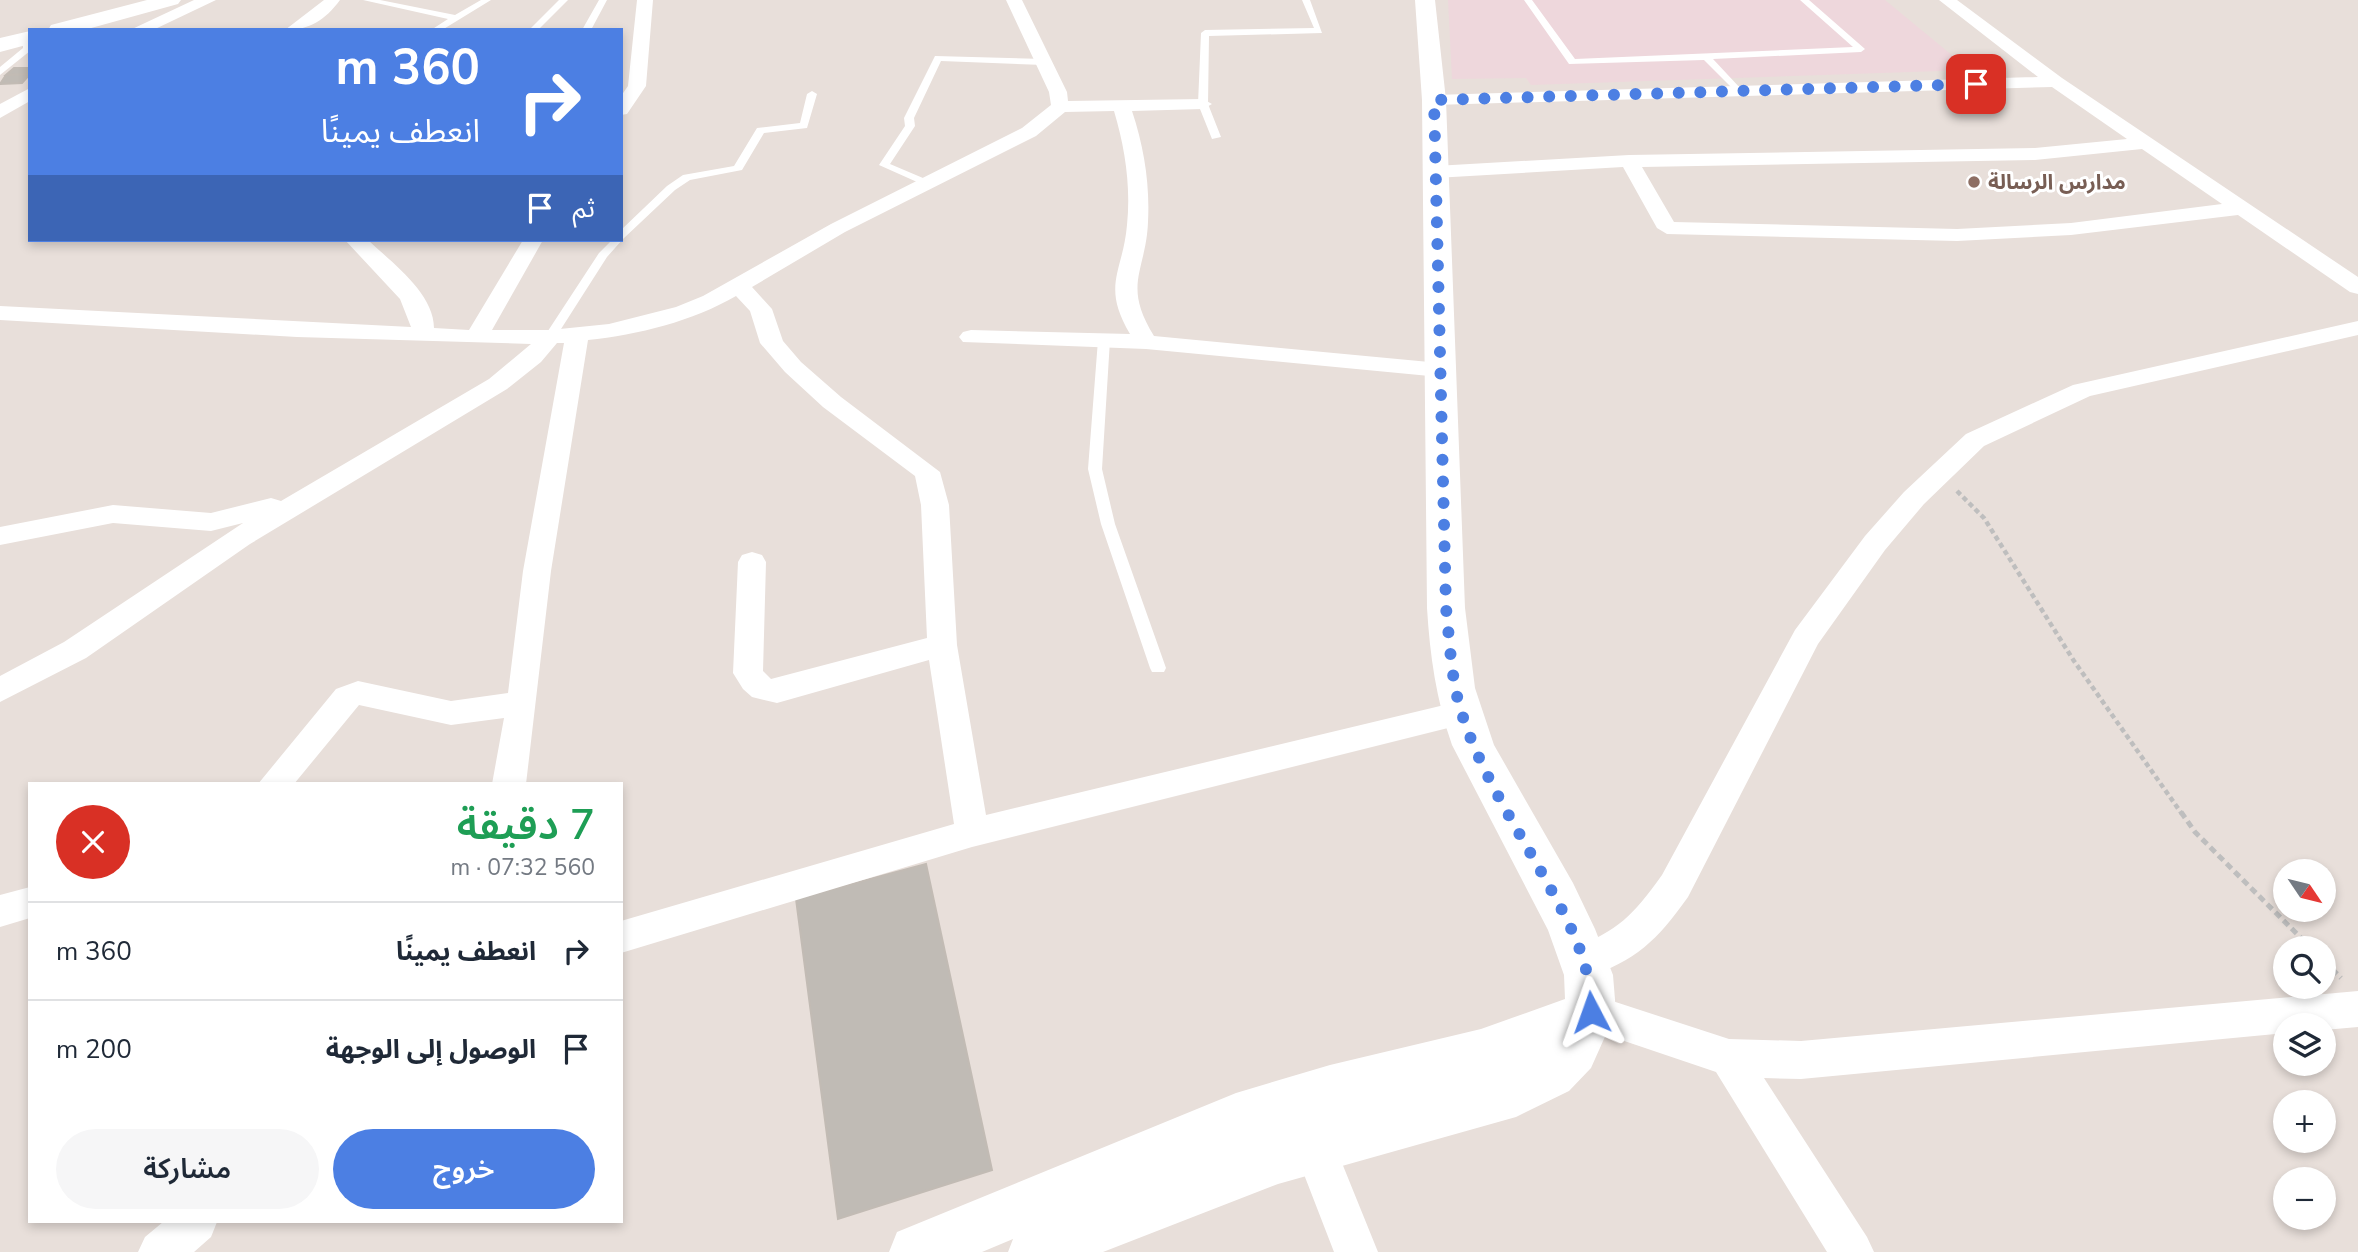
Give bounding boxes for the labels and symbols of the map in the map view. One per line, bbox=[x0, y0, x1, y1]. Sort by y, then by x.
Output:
pin bbox=[1946, 54, 2006, 114]
place label: مدارس الرسالة bbox=[1988, 168, 2126, 196]
marker: مدارس الرسالة bbox=[1966, 174, 1982, 190]
north arrow bbox=[2273, 859, 2336, 922]
position arrow bbox=[1554, 975, 1628, 1049]

